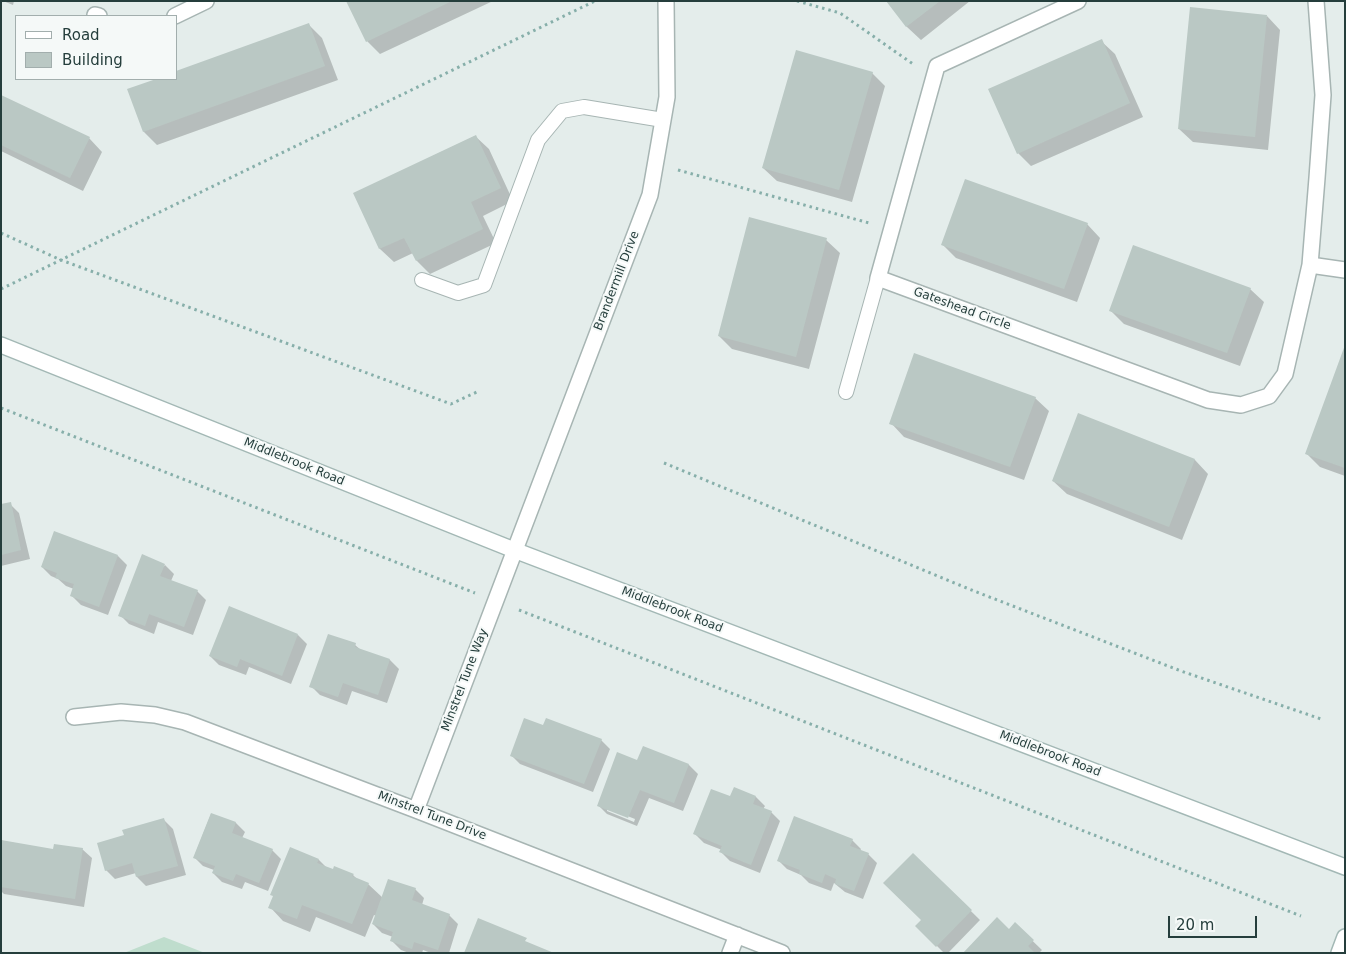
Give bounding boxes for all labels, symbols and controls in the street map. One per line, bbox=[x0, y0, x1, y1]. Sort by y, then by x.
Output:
legend bbox=[15, 15, 178, 80]
text: Road bbox=[62, 26, 100, 44]
text: Building bbox=[62, 51, 123, 69]
street label: Brandermill Drive bbox=[591, 229, 643, 333]
street label: Gateshead Circle bbox=[911, 285, 1013, 333]
street label: Middlebrook Road bbox=[241, 435, 347, 489]
street label: Middlebrook Road bbox=[619, 584, 725, 636]
street label: Minstrel Tune Way bbox=[439, 627, 491, 733]
street label: Middlebrook Road bbox=[997, 728, 1103, 780]
street label: Minstrel Tune Drive bbox=[376, 789, 488, 843]
scale bar bbox=[1171, 906, 1260, 938]
text: 20 m bbox=[1176, 916, 1214, 934]

